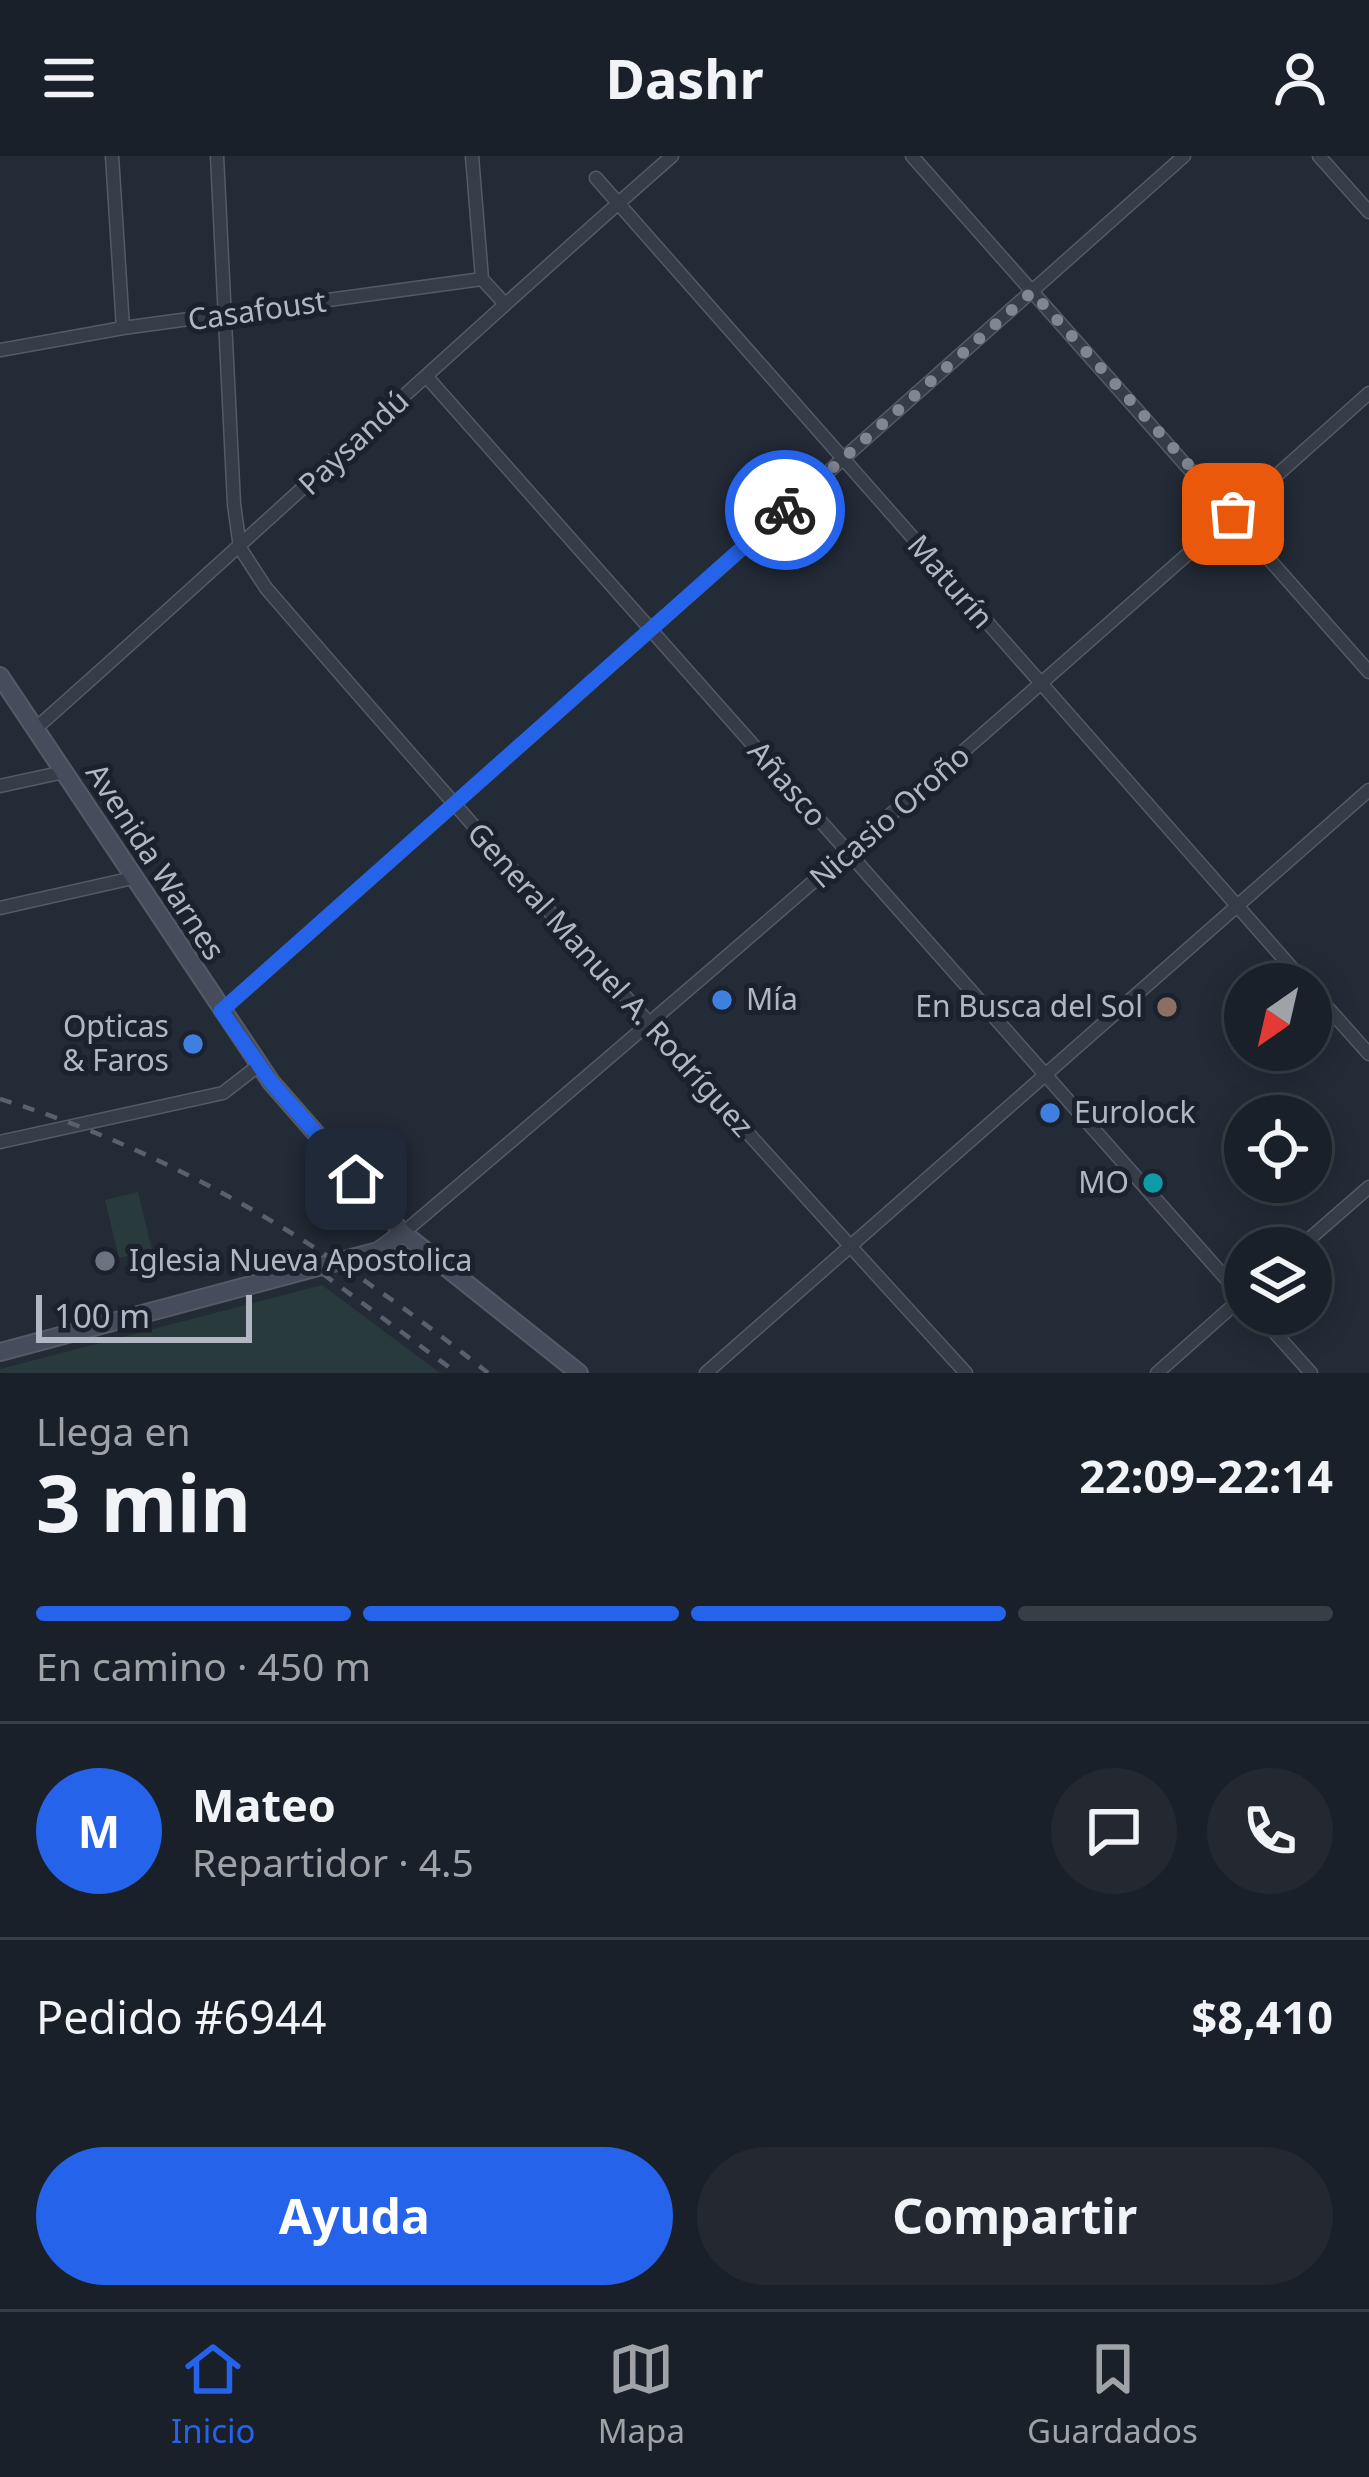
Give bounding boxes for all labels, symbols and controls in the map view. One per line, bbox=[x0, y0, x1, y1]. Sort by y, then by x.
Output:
text: Dashr bbox=[605, 41, 764, 115]
icon: menu bbox=[36, 45, 102, 111]
icon: person bbox=[1267, 45, 1333, 111]
street label: Casafoust bbox=[185, 280, 329, 340]
street label: Paysandú bbox=[289, 380, 417, 504]
courier bbox=[725, 450, 845, 570]
pin bbox=[1182, 463, 1284, 565]
icon: bike bbox=[752, 477, 818, 543]
icon: bag bbox=[1200, 481, 1266, 547]
street label: Maturín bbox=[899, 525, 1003, 637]
street label: Añasco bbox=[739, 731, 837, 835]
street label: Nicasio Oroño bbox=[800, 735, 978, 897]
street label: Avenida Warnes bbox=[77, 755, 235, 968]
street label: General Manuel A. Rodríguez bbox=[459, 813, 764, 1145]
north arrow bbox=[1224, 963, 1332, 1071]
map controls bbox=[1224, 963, 1332, 1335]
place label: Mía bbox=[746, 978, 798, 1019]
place label: En Busca del Sol bbox=[915, 985, 1143, 1026]
marker: Mía bbox=[709, 987, 735, 1013]
marker: En Busca del Sol bbox=[1154, 994, 1180, 1020]
place label: Opticas & Faros bbox=[63, 1005, 169, 1080]
marker: Opticas & Faros bbox=[180, 1031, 206, 1057]
place label: Eurolock bbox=[1074, 1091, 1195, 1132]
button: locate bbox=[1224, 1095, 1332, 1203]
marker: Eurolock bbox=[1037, 1100, 1063, 1126]
pin bbox=[305, 1128, 407, 1230]
icon: home bbox=[323, 1146, 389, 1212]
place label: MO bbox=[1078, 1161, 1129, 1202]
marker: MO bbox=[1140, 1170, 1166, 1196]
button: layers bbox=[1224, 1227, 1332, 1335]
place label: Iglesia Nueva Apostolica bbox=[129, 1239, 472, 1280]
marker: Iglesia Nueva Apostolica bbox=[92, 1248, 118, 1274]
scale bar bbox=[36, 1289, 252, 1342]
text: 100 m bbox=[54, 1293, 150, 1338]
text: Llega en bbox=[36, 1404, 191, 1457]
text: 22:09–22:14 bbox=[1079, 1445, 1333, 1506]
text: 3 min bbox=[36, 1449, 251, 1555]
text: En camino · 450 m bbox=[36, 1639, 371, 1692]
button: chat bbox=[1051, 1768, 1177, 1894]
button: phone bbox=[1207, 1768, 1333, 1894]
text: Mateo bbox=[192, 1774, 336, 1835]
text: M bbox=[78, 1800, 120, 1861]
text: Repartidor · 4.5 bbox=[192, 1835, 474, 1888]
text: Pedido #6944 bbox=[36, 1986, 327, 2047]
text: $8,410 bbox=[1191, 1986, 1333, 2047]
button: Ayuda bbox=[36, 2147, 673, 2285]
button: Compartir bbox=[697, 2147, 1333, 2285]
tab: Inicio bbox=[171, 2336, 256, 2453]
tab: Mapa bbox=[598, 2336, 685, 2453]
tab: Guardados bbox=[1027, 2336, 1198, 2453]

